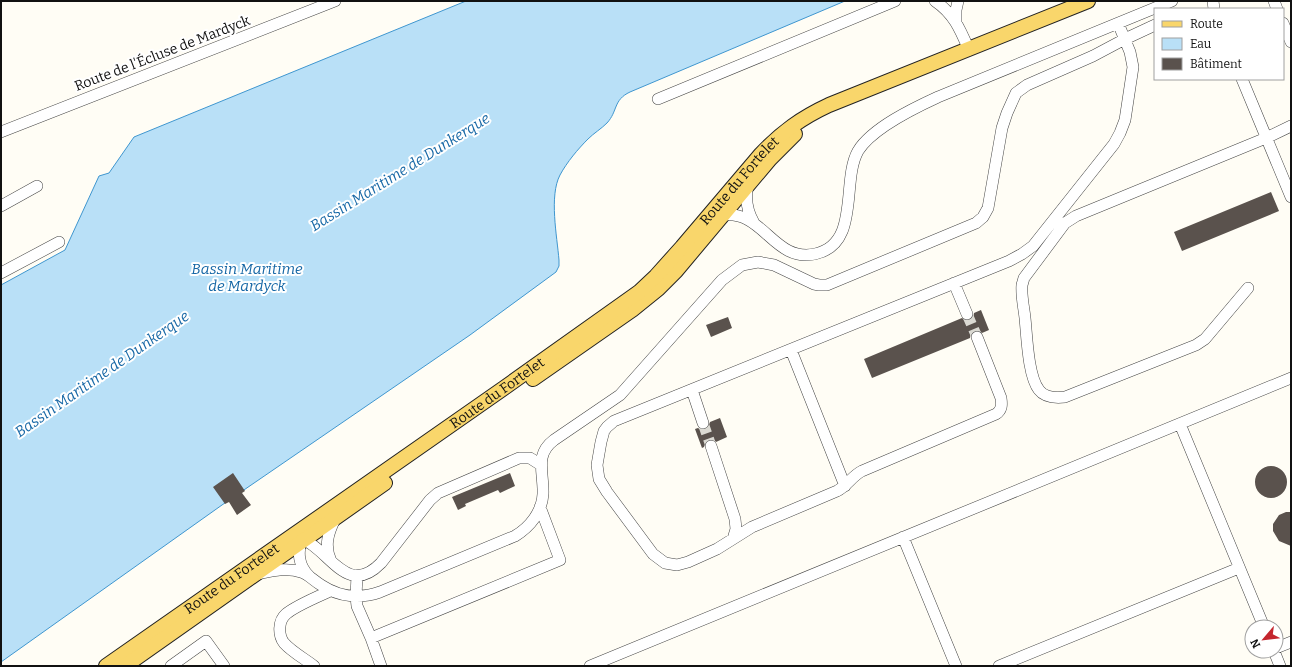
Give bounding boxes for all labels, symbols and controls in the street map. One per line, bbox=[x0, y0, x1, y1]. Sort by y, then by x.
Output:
legend bbox=[1154, 8, 1284, 80]
street label: Route de l'Écluse de Mardyck bbox=[72, 11, 252, 95]
text: Route bbox=[1190, 17, 1223, 31]
text: Eau bbox=[1190, 37, 1212, 51]
text: Bâtiment bbox=[1190, 57, 1243, 71]
water label: Bassin Maritime de Dunkerque bbox=[307, 109, 493, 235]
street label: Route du Fortelet bbox=[696, 133, 782, 229]
water label: Bassin Maritime de Mardyck bbox=[191, 260, 303, 295]
water label: Bassin Maritime de Dunkerque bbox=[12, 307, 193, 441]
street label: Route du Fortelet bbox=[447, 354, 548, 432]
street label: Route du Fortelet bbox=[181, 540, 282, 618]
north arrow bbox=[1244, 619, 1284, 659]
text: N bbox=[1248, 636, 1263, 650]

